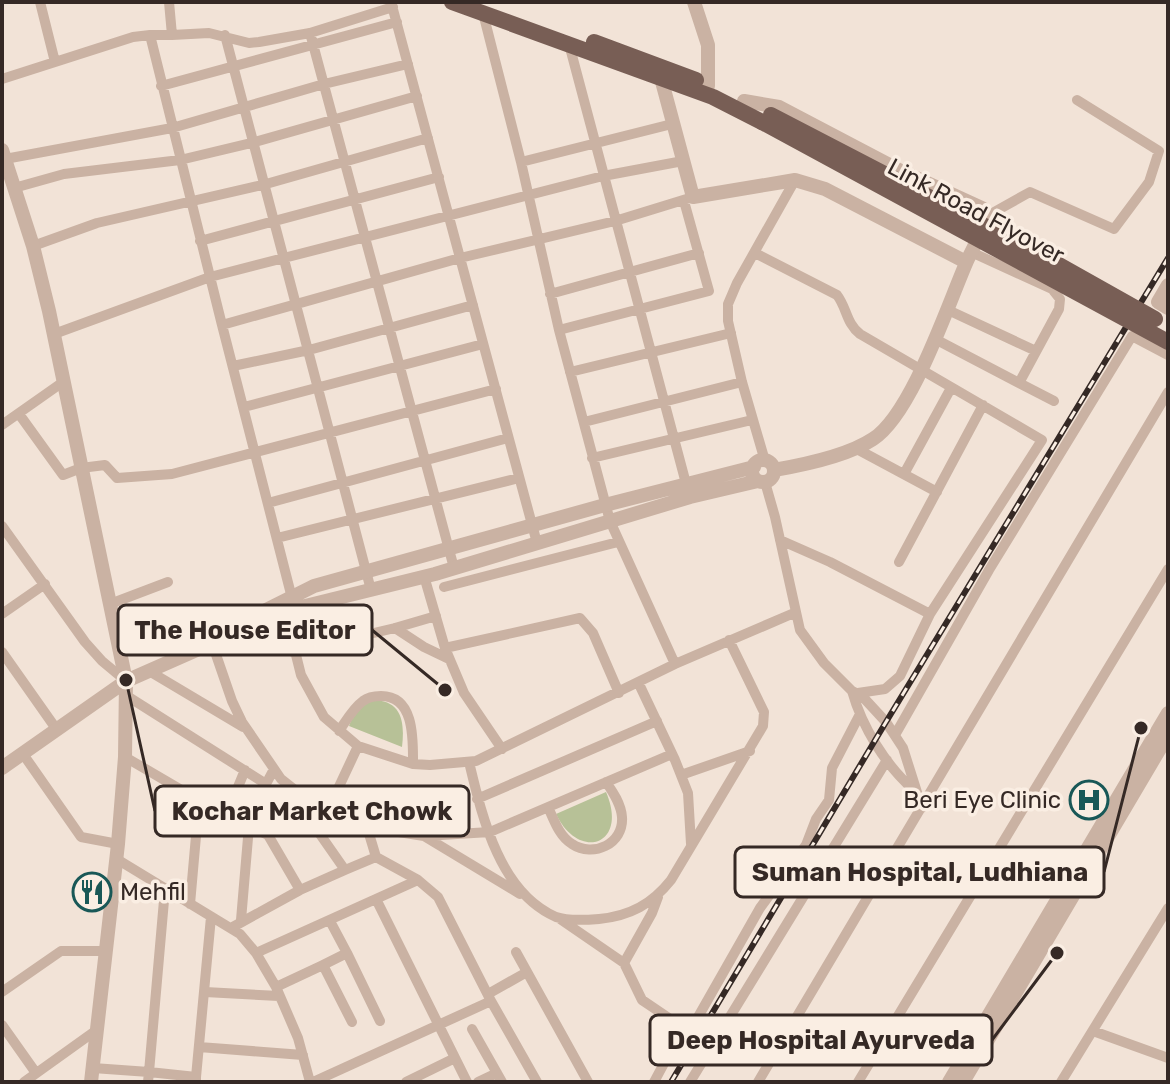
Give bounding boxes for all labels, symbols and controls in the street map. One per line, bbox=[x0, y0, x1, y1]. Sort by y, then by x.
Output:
street label: Link Road Flyover bbox=[883, 153, 1069, 269]
callout: The House Editor bbox=[118, 605, 372, 655]
text: The House Editor bbox=[134, 615, 356, 646]
hospital icon: Beri Eye Clinic bbox=[1068, 779, 1110, 821]
callout: Kochar Market Chowk bbox=[155, 786, 469, 836]
place label: Beri Eye Clinic bbox=[903, 786, 1061, 814]
text: Kochar Market Chowk bbox=[172, 796, 453, 827]
callout: Suman Hospital, Ludhiana bbox=[735, 847, 1104, 897]
text: Suman Hospital, Ludhiana bbox=[752, 857, 1088, 888]
restaurant icon: Mehfil bbox=[71, 871, 113, 913]
place label: Mehfil bbox=[120, 878, 186, 906]
callout: Deep Hospital Ayurveda bbox=[650, 1015, 992, 1065]
text: Deep Hospital Ayurveda bbox=[667, 1025, 975, 1056]

